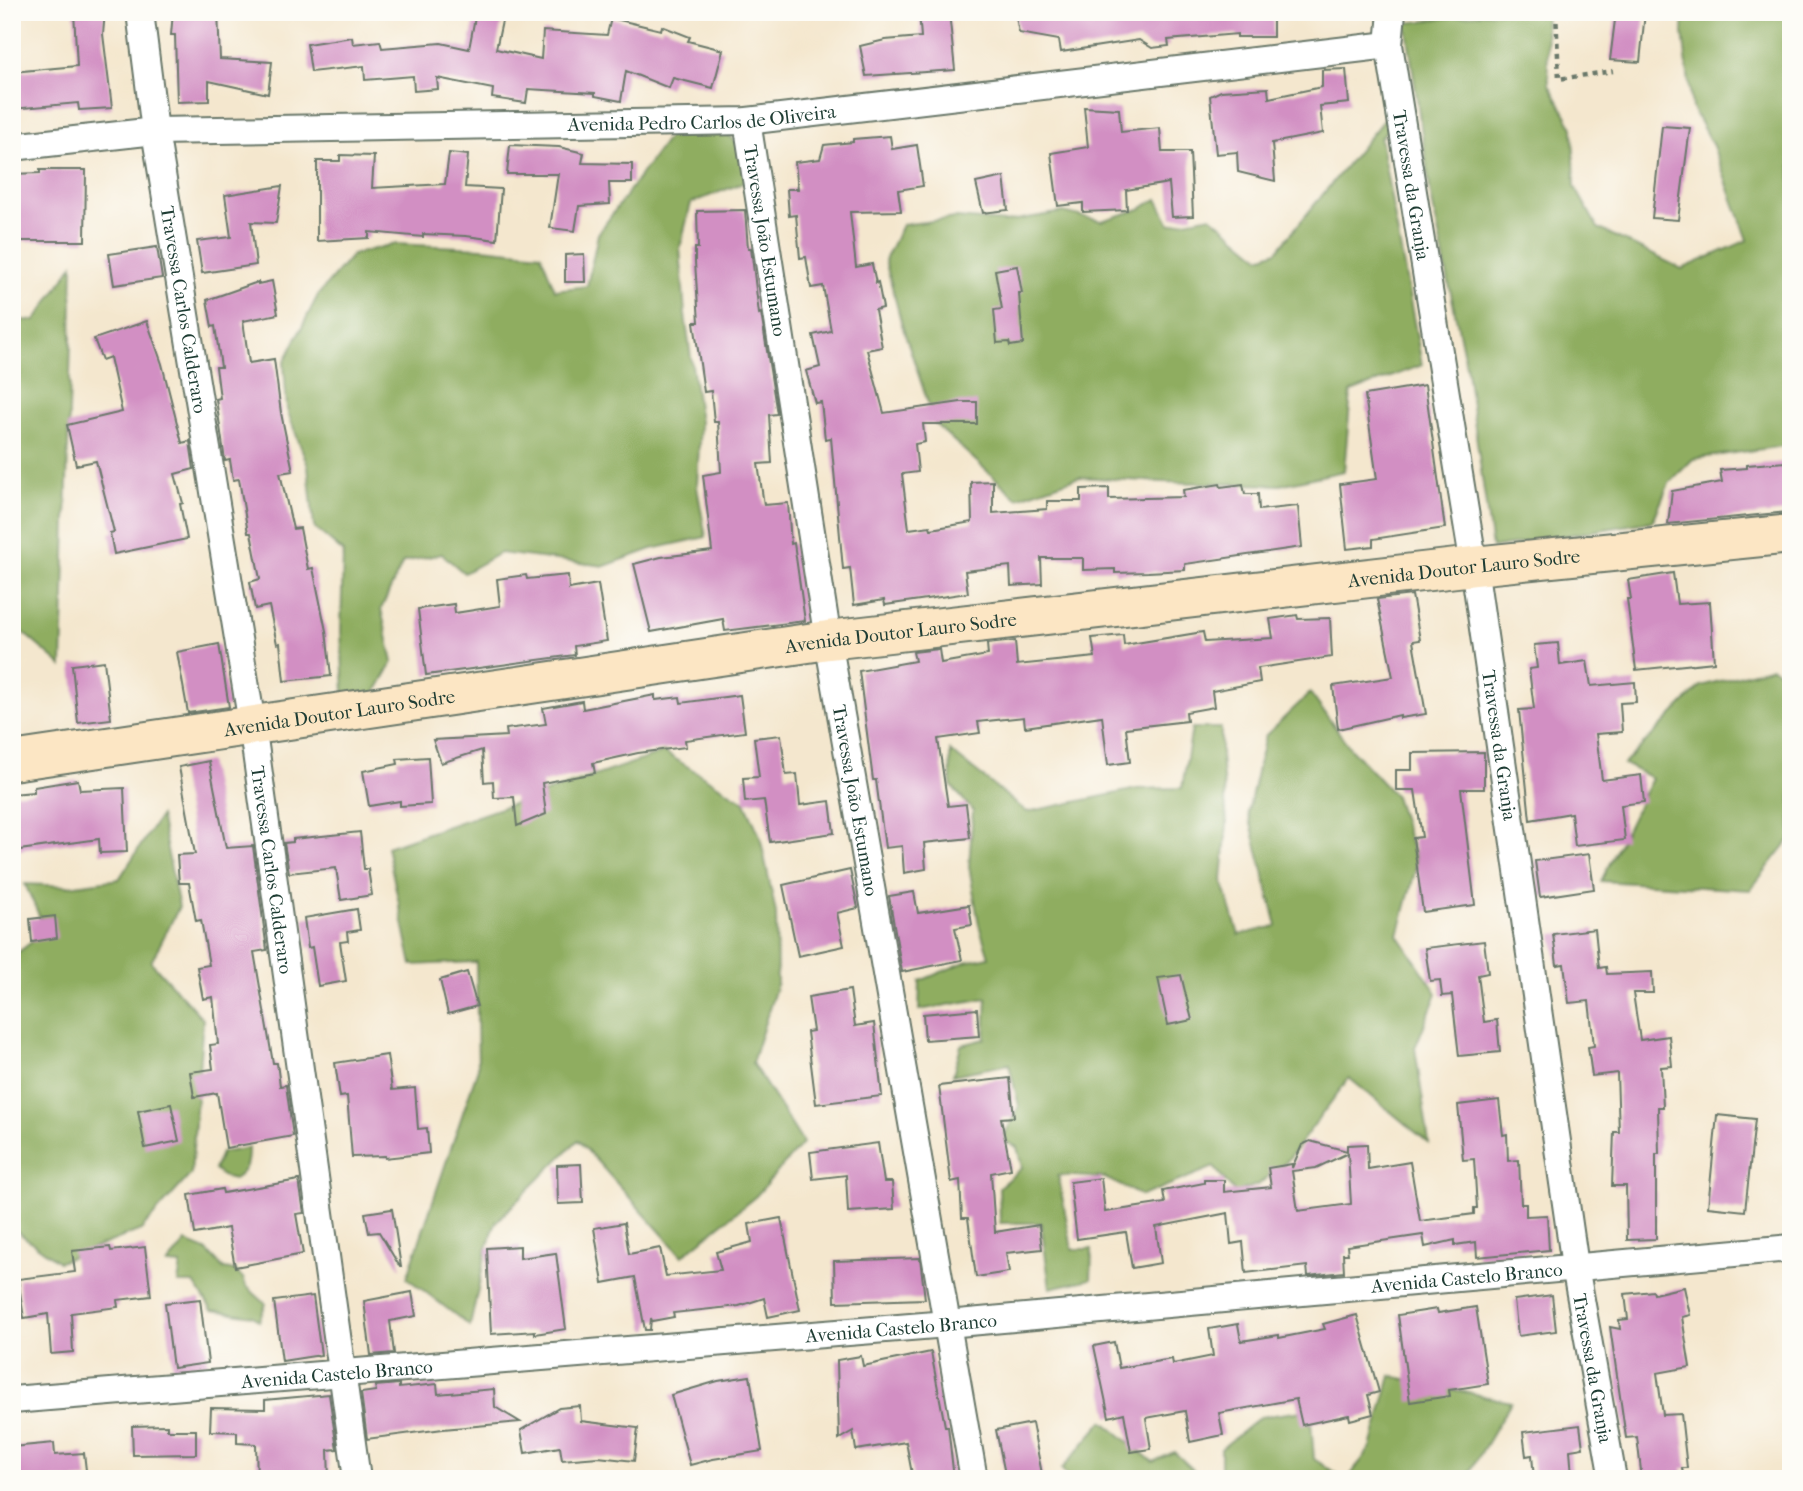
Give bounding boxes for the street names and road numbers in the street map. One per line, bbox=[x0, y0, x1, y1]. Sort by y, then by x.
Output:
street label: Avenida Pedro Carlos de Oliveira bbox=[567, 101, 837, 136]
street label: Travessa da Granja bbox=[1388, 109, 1434, 262]
street label: Travessa João Estumano bbox=[739, 143, 791, 339]
street label: Travessa Carlos Calderaro bbox=[155, 204, 211, 416]
street label: Avenida Doutor Lauro Sodre bbox=[1346, 545, 1581, 592]
street label: Avenida Doutor Lauro Sodre bbox=[782, 608, 1018, 658]
street label: Travessa da Granja bbox=[1477, 669, 1521, 822]
street label: Avenida Doutor Lauro Sodre bbox=[222, 685, 457, 742]
street label: Travessa João Estumano bbox=[827, 703, 882, 898]
street label: Travessa Carlos Calderaro bbox=[246, 764, 297, 976]
street label: Avenida Castelo Branco bbox=[1369, 1259, 1564, 1298]
street label: Travessa da Granja bbox=[1568, 1292, 1616, 1445]
street label: Avenida Castelo Branco bbox=[804, 1310, 998, 1348]
street label: Avenida Castelo Branco bbox=[239, 1356, 434, 1393]

